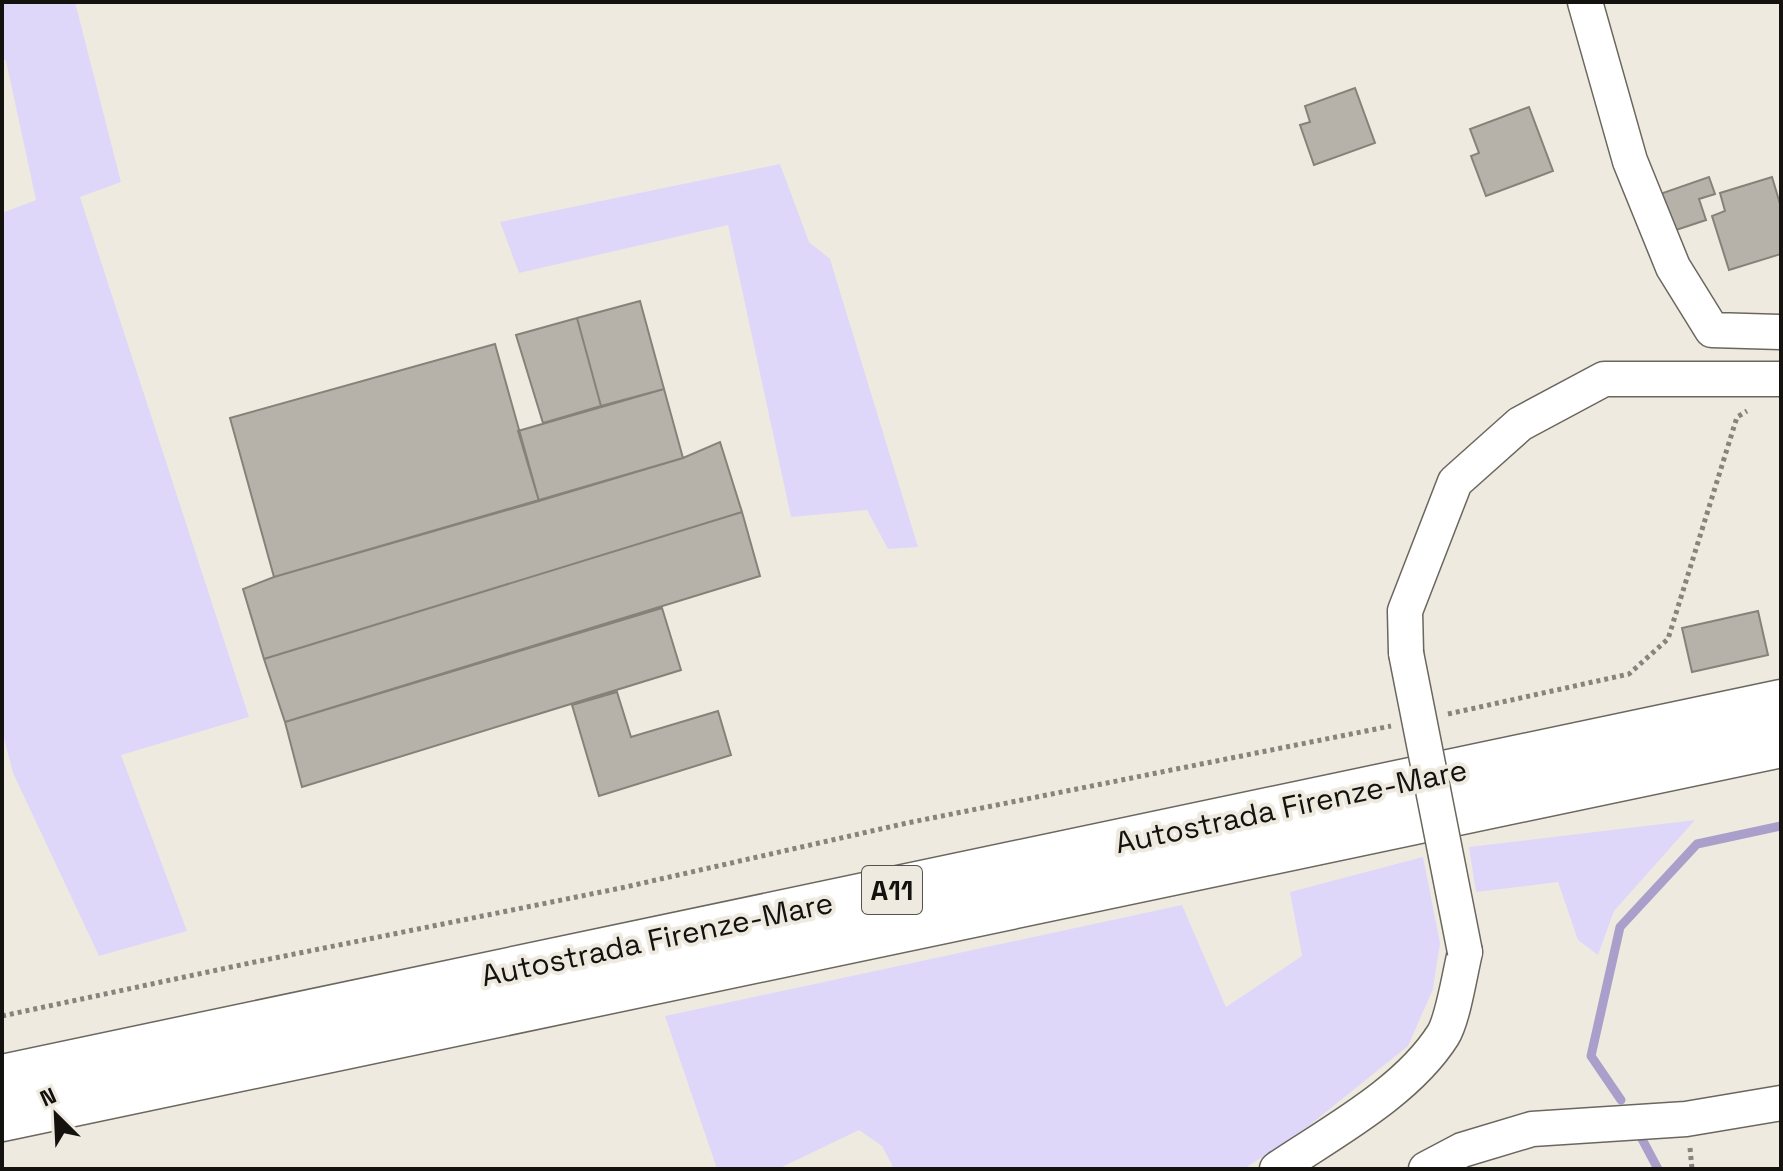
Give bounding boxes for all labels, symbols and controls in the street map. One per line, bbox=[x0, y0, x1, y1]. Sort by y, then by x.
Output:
street label: Autostrada Firenze-Mare bbox=[1111, 750, 1471, 862]
road number: A11 bbox=[862, 866, 922, 914]
street label: Autostrada Firenze-Mare bbox=[477, 883, 837, 995]
north arrow bbox=[16, 1075, 96, 1155]
text: N bbox=[35, 1081, 60, 1113]

